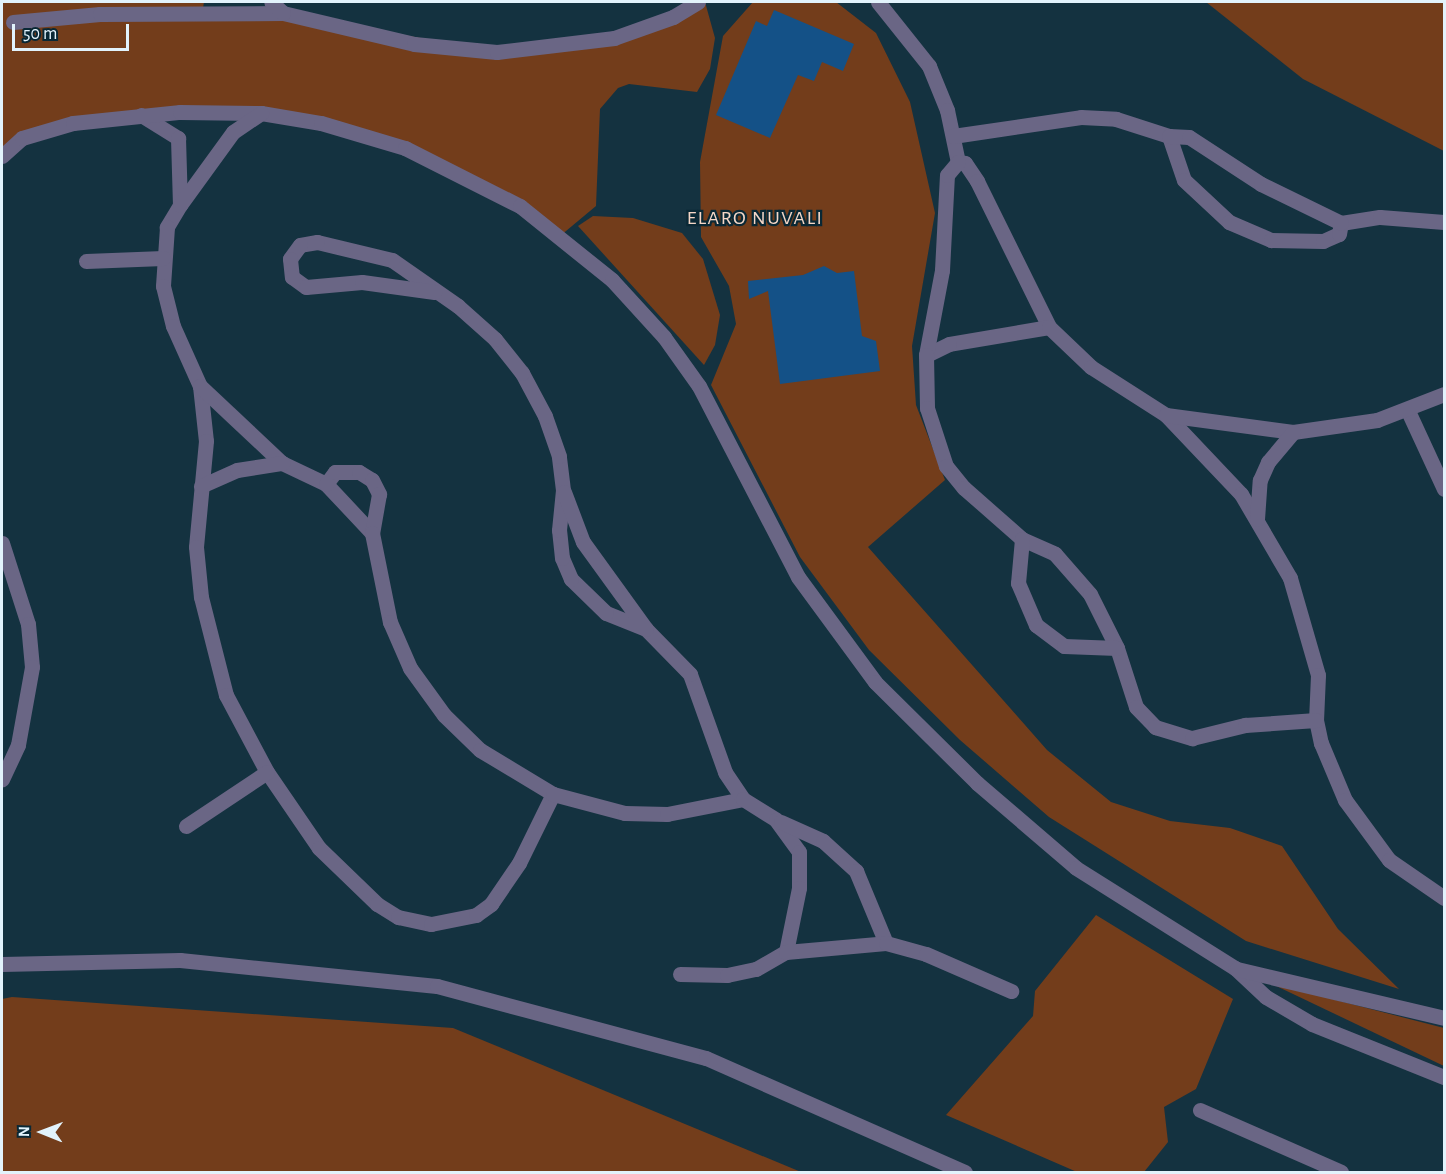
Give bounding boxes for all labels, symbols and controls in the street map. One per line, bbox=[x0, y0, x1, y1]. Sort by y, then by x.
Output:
scale bar bbox=[15, 12, 132, 50]
text: 50 m bbox=[23, 25, 57, 43]
district label: ELARO NUVALI bbox=[687, 206, 823, 230]
north arrow bbox=[12, 1102, 72, 1162]
text: N bbox=[16, 1126, 32, 1137]

